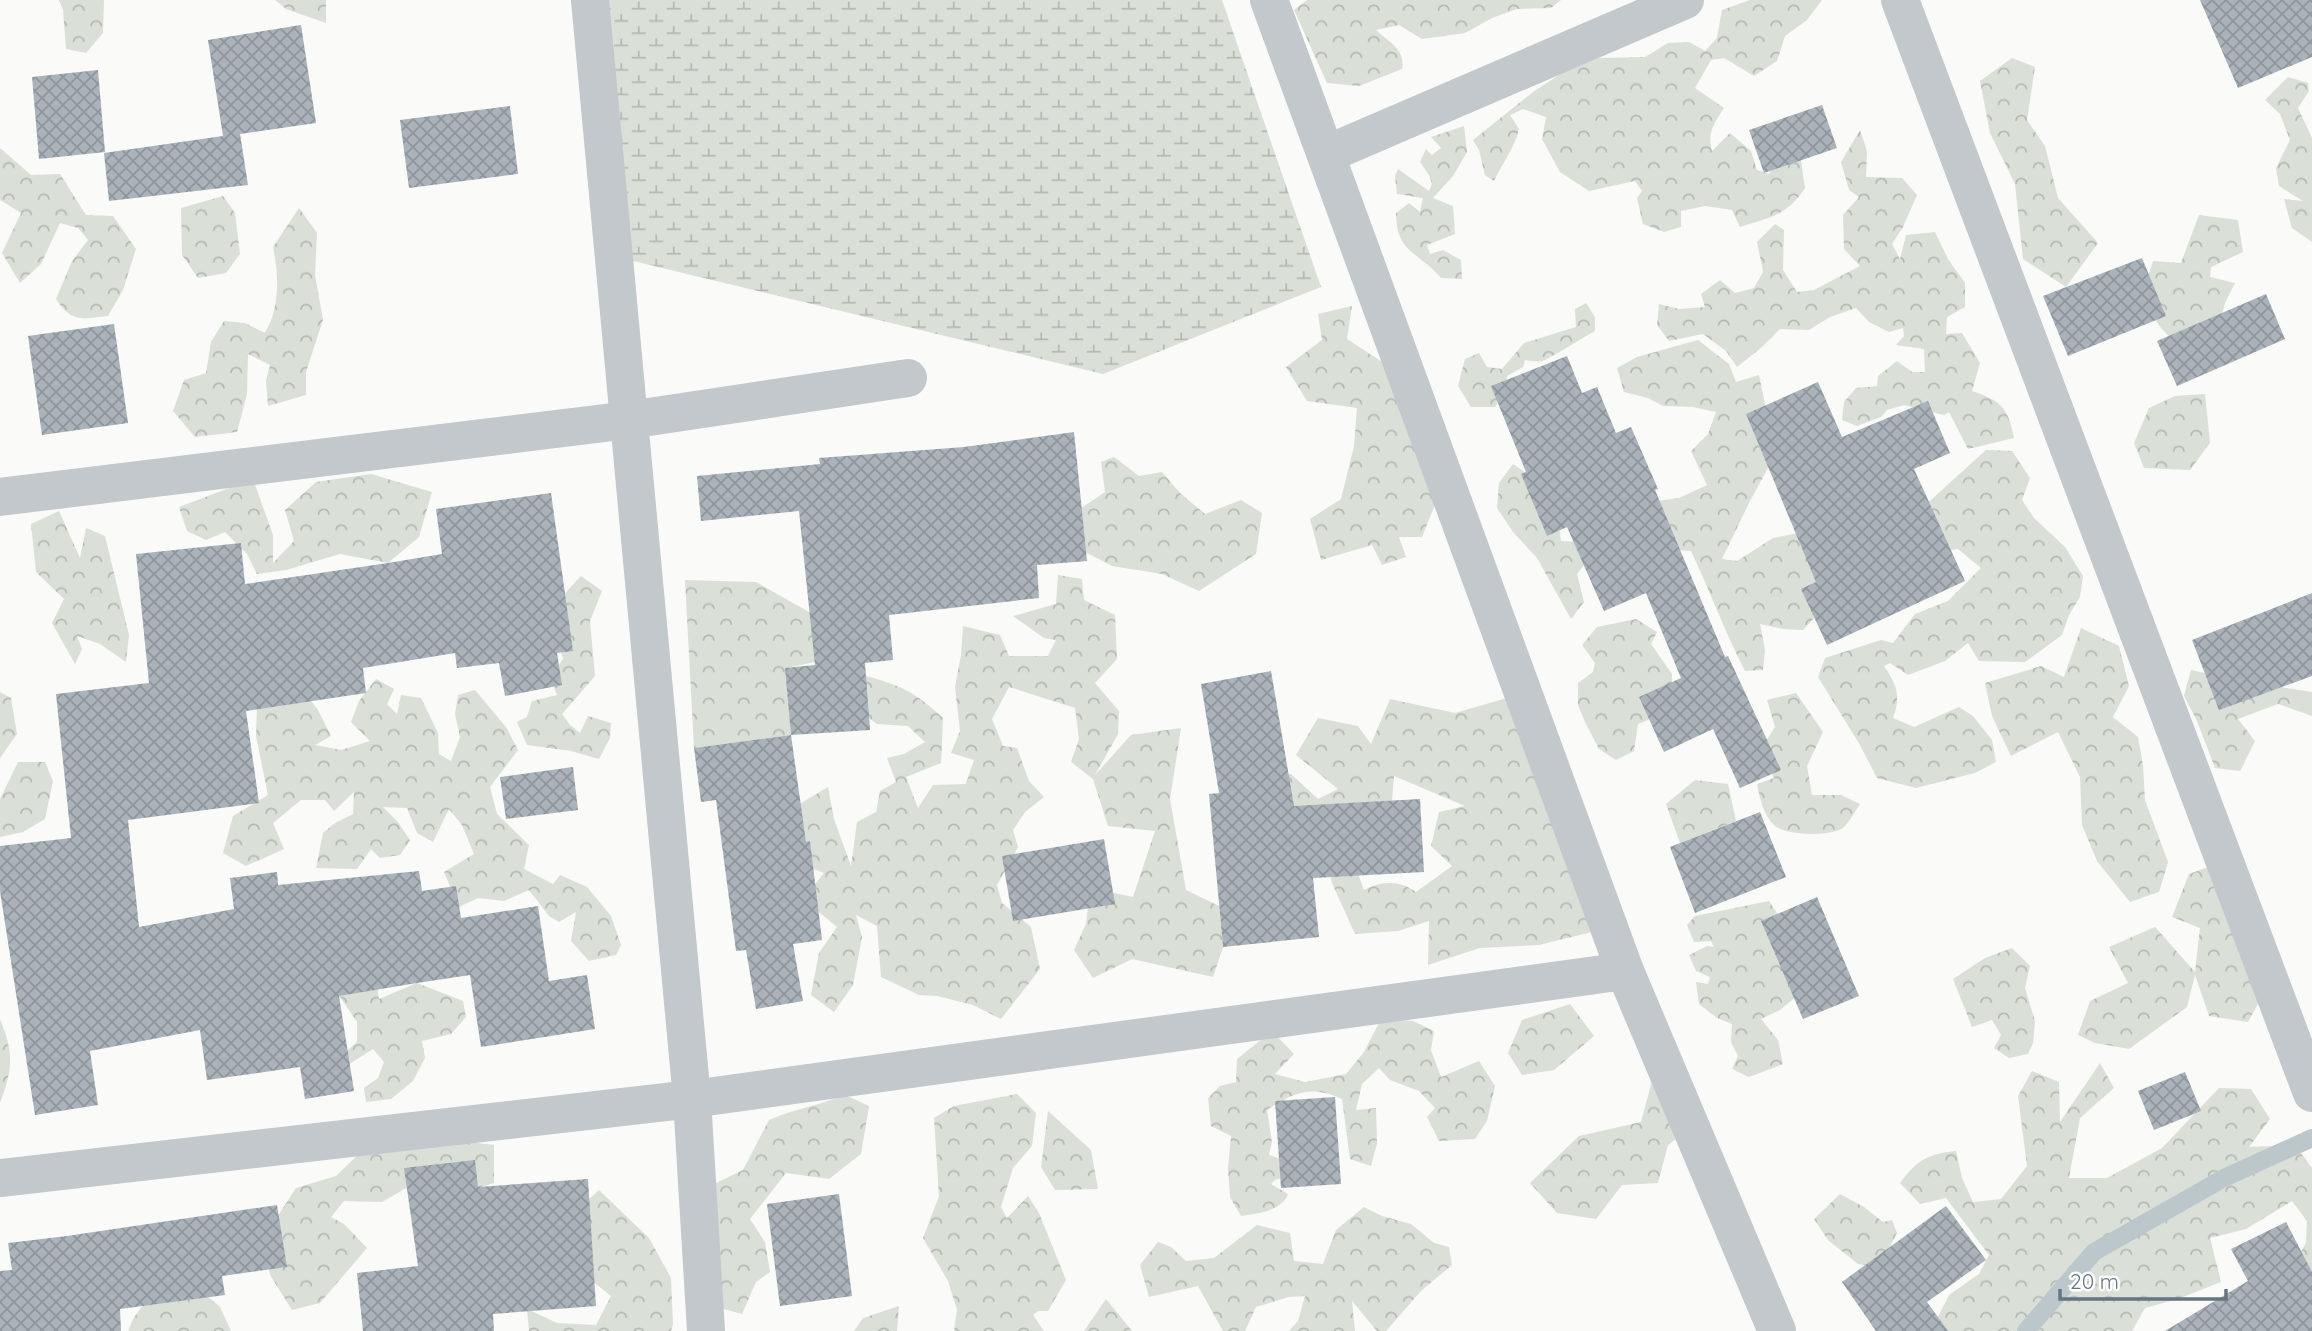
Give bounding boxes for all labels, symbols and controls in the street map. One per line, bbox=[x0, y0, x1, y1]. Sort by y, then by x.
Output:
scale bar bbox=[2060, 1258, 2226, 1302]
text: 20 m bbox=[2070, 1268, 2119, 1294]

